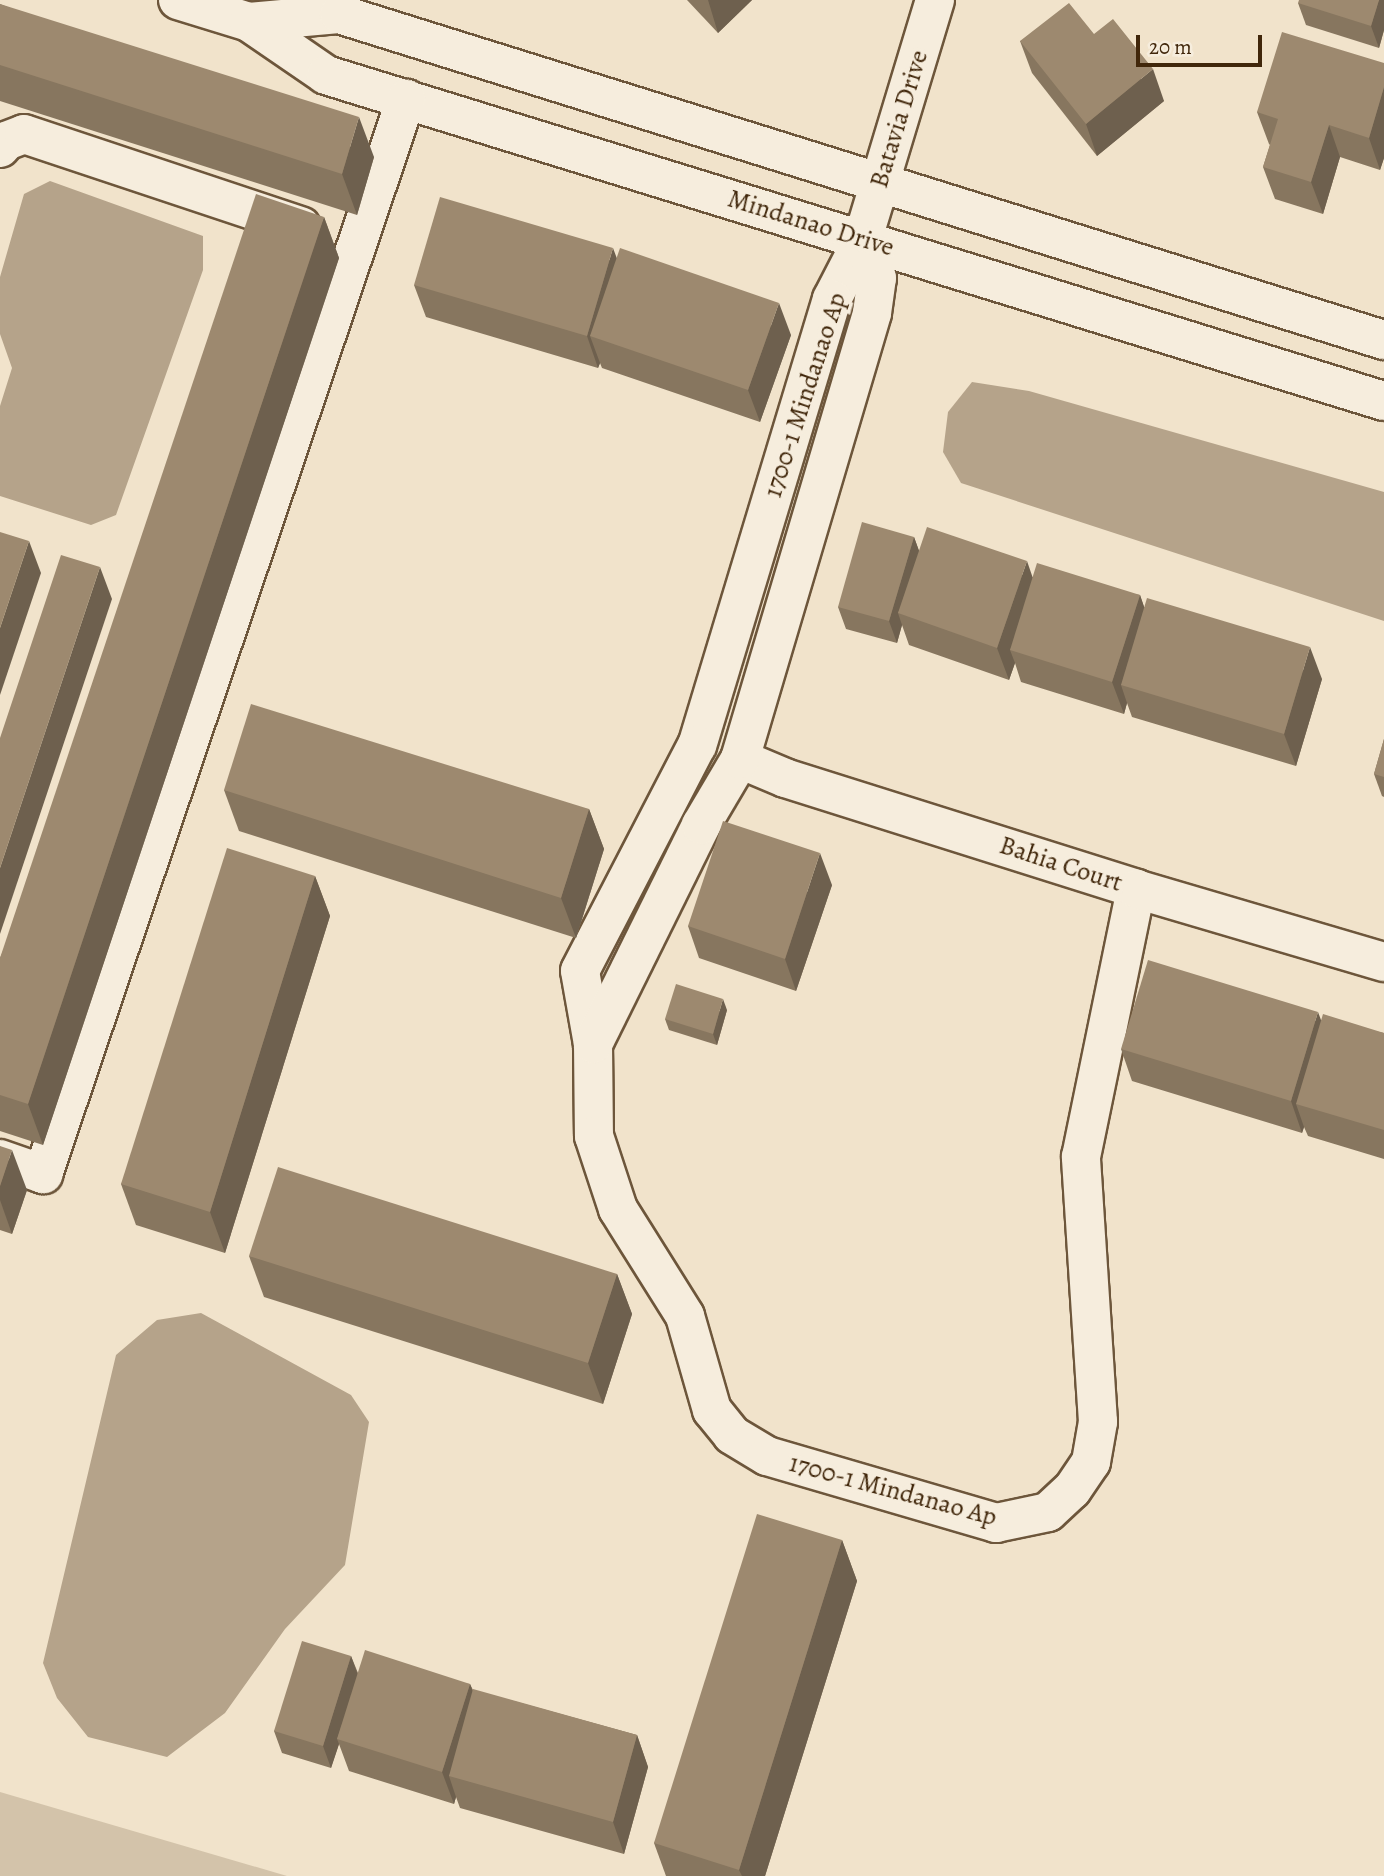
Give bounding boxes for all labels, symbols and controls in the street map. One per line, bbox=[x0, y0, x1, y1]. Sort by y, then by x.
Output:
scale bar bbox=[1139, 21, 1265, 65]
text: 20 m bbox=[1149, 33, 1192, 61]
street label: Batavia Drive bbox=[863, 46, 935, 192]
street label: Mindanao Drive bbox=[724, 183, 898, 263]
street label: 1700-1 Mindanao Ap bbox=[757, 289, 853, 501]
street label: Bahia Court bbox=[996, 829, 1126, 899]
street label: 1700-1 Mindanao Ap bbox=[786, 1447, 1000, 1533]

